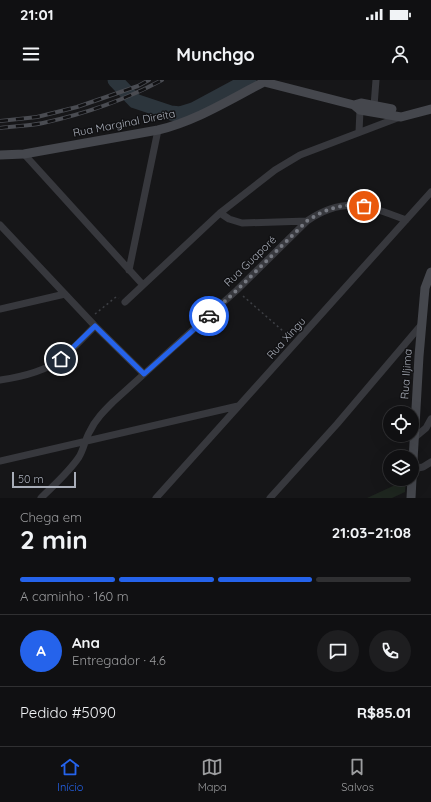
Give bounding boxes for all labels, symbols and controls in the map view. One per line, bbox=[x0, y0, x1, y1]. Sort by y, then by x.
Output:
text: 21:01 bbox=[20, 5, 54, 24]
icon: menu bbox=[20, 43, 42, 65]
text: Munchgo bbox=[176, 43, 255, 66]
icon: person bbox=[389, 43, 411, 65]
street label: Rua Marginal Direita bbox=[72, 106, 176, 140]
pin bbox=[347, 189, 381, 223]
icon: bag bbox=[353, 195, 375, 217]
street label: Rua Guaporé bbox=[221, 233, 279, 289]
courier bbox=[189, 296, 229, 336]
icon: car bbox=[198, 305, 220, 327]
street label: Rua Xingu bbox=[264, 314, 308, 362]
pin bbox=[44, 342, 78, 376]
icon: home bbox=[50, 348, 72, 370]
street label: Rua Iljima bbox=[397, 348, 415, 400]
map controls bbox=[383, 406, 419, 486]
button: locate bbox=[383, 406, 419, 442]
button: layers bbox=[383, 450, 419, 486]
scale bar bbox=[12, 470, 76, 489]
text: 50 m bbox=[18, 472, 44, 486]
text: Chega em bbox=[20, 509, 82, 525]
text: 2 min bbox=[20, 523, 88, 556]
text: 21:03–21:08 bbox=[332, 523, 411, 542]
text: A caminho · 160 m bbox=[20, 588, 129, 604]
button: chat bbox=[317, 630, 359, 672]
button: phone bbox=[369, 630, 411, 672]
text: Ana bbox=[72, 633, 100, 652]
text: A bbox=[36, 641, 46, 660]
text: Entregador · 4.6 bbox=[72, 652, 166, 668]
text: Pedido #5090 bbox=[20, 703, 116, 722]
text: R$85.01 bbox=[357, 703, 411, 722]
tab: Início bbox=[57, 756, 83, 794]
tab: Mapa bbox=[198, 756, 227, 794]
tab: Salvos bbox=[341, 756, 374, 794]

